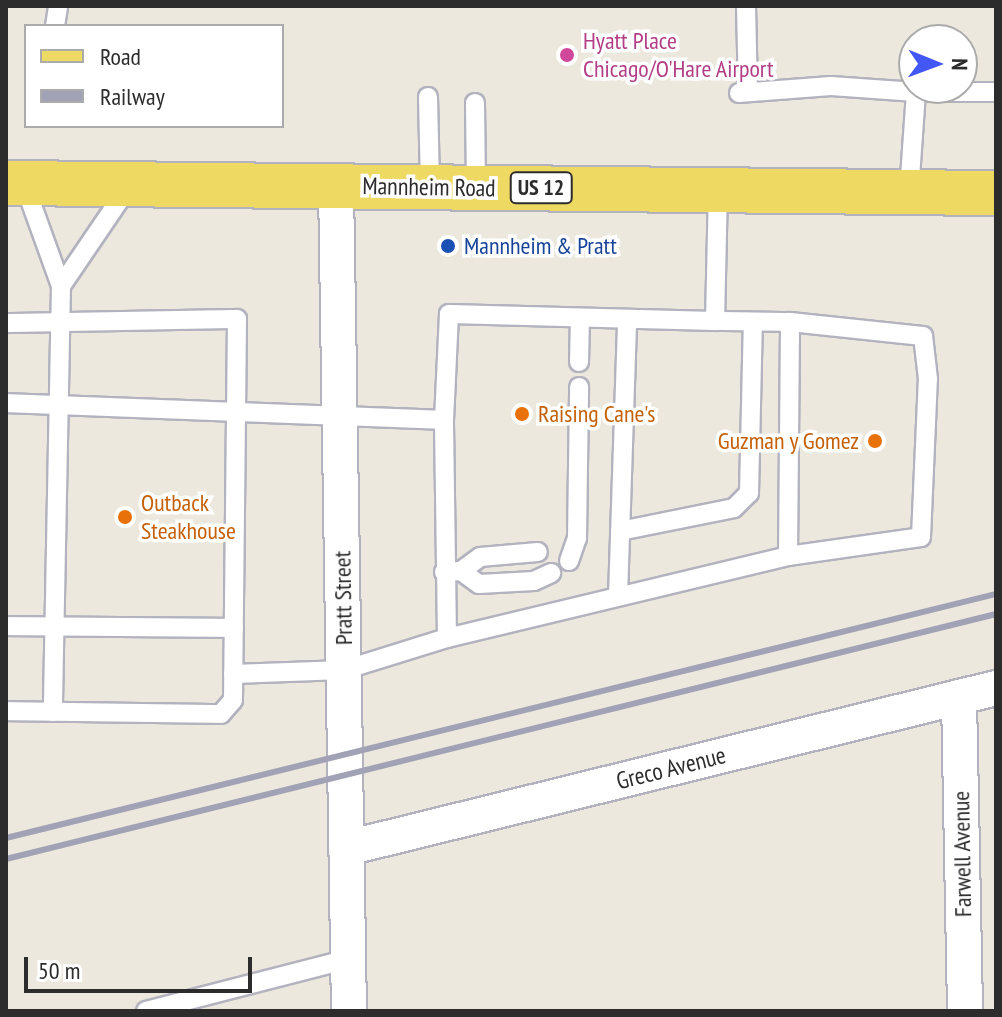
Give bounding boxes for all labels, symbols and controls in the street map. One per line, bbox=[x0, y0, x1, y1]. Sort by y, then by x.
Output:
legend bbox=[24, 24, 284, 128]
north arrow bbox=[898, 24, 978, 104]
place label: Hyatt Place Chicago/O'Hare Airport bbox=[583, 27, 774, 83]
text: Road bbox=[100, 41, 141, 72]
marker: Hyatt Place Chicago/O'Hare Airport bbox=[558, 46, 576, 64]
text: N bbox=[946, 58, 974, 71]
text: Railway bbox=[100, 81, 165, 112]
road number: US 12 bbox=[509, 170, 573, 206]
street label: Mannheim Road bbox=[362, 171, 496, 203]
place label: Mannheim & Pratt bbox=[464, 232, 617, 260]
marker: Mannheim & Pratt bbox=[439, 237, 457, 255]
place label: Raising Cane's bbox=[538, 400, 655, 428]
marker: Raising Cane's bbox=[513, 405, 531, 423]
place label: Guzman y Gomez bbox=[717, 427, 859, 455]
marker: Guzman y Gomez bbox=[866, 432, 884, 450]
place label: Outback Steakhouse bbox=[141, 489, 236, 545]
marker: Outback Steakhouse bbox=[116, 508, 134, 526]
street label: Pratt Street bbox=[328, 551, 358, 645]
street label: Greco Avenue bbox=[613, 740, 729, 796]
street label: Farwell Avenue bbox=[946, 790, 978, 918]
scale bar bbox=[28, 941, 256, 991]
text: 50 m bbox=[38, 955, 80, 986]

